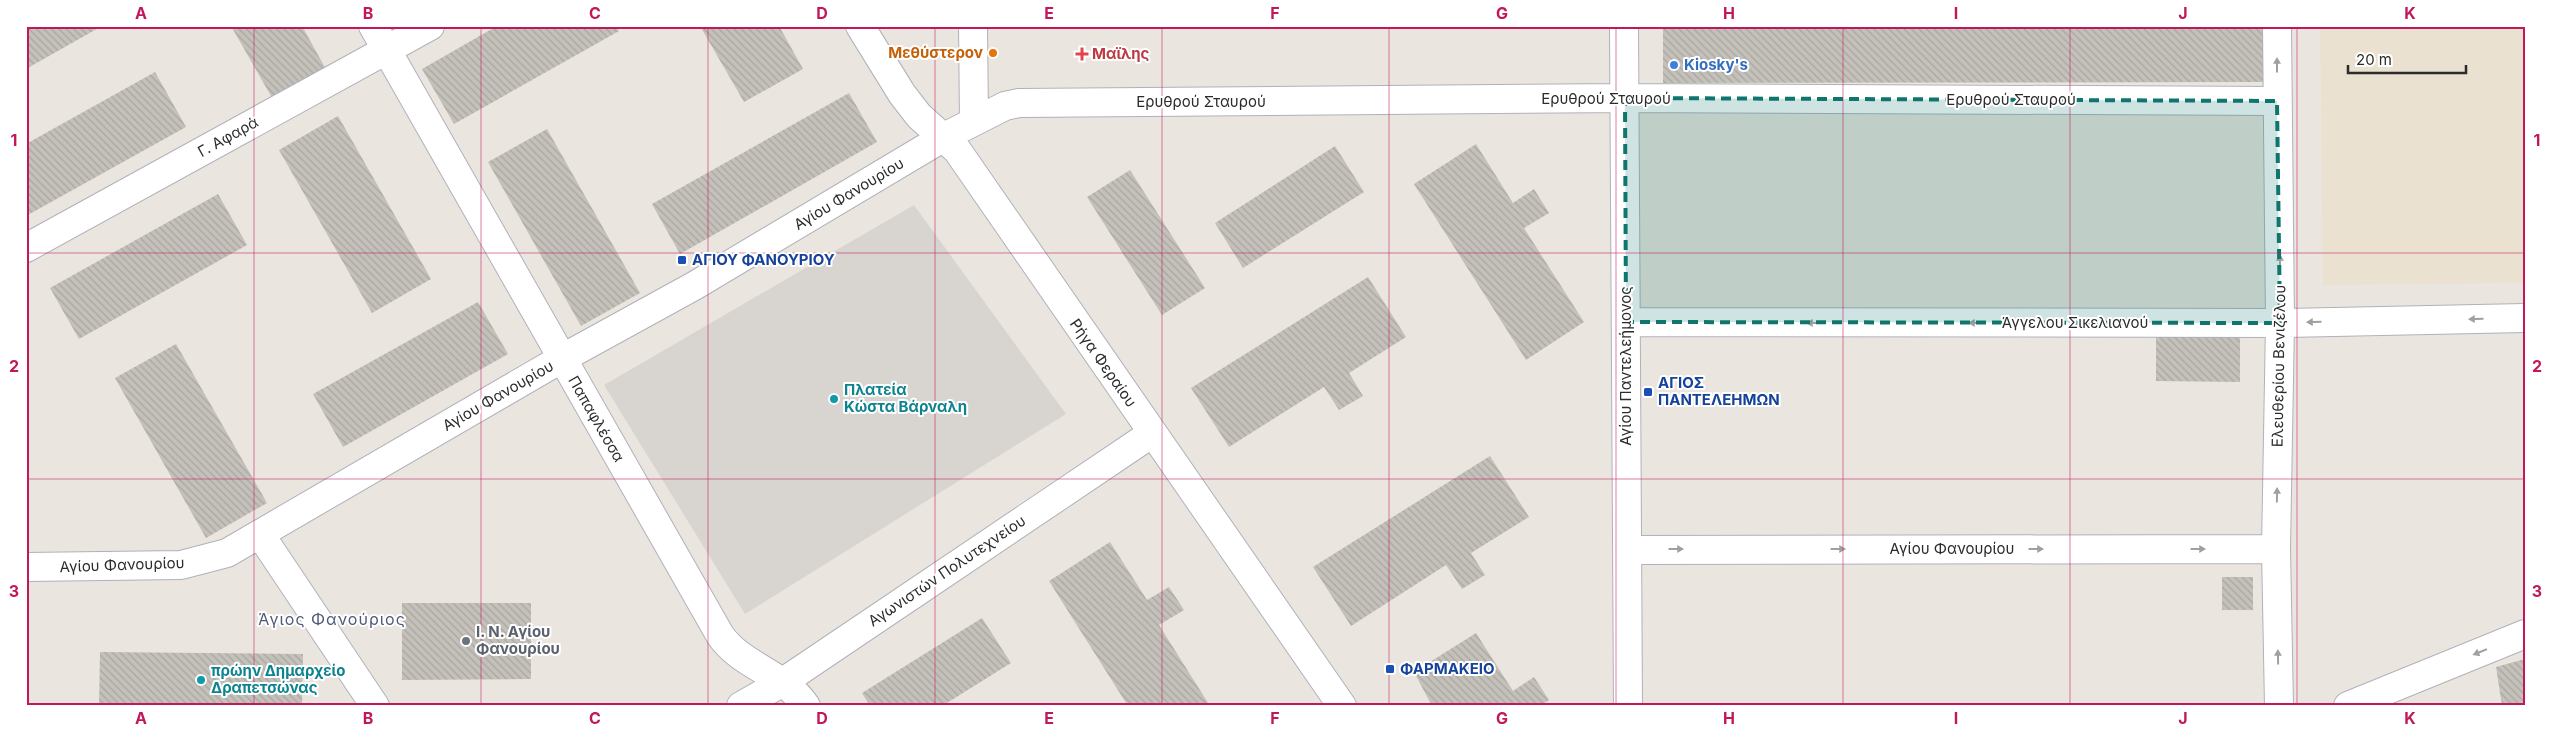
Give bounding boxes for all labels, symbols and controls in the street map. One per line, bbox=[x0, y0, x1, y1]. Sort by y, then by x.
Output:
text: A bbox=[135, 3, 147, 23]
text: B bbox=[363, 3, 373, 23]
text: C bbox=[589, 3, 601, 23]
text: D bbox=[816, 3, 828, 23]
text: E bbox=[1044, 3, 1054, 23]
text: F bbox=[1270, 3, 1280, 23]
text: G bbox=[1496, 3, 1508, 23]
text: H bbox=[1723, 3, 1735, 23]
text: I bbox=[1954, 3, 1958, 23]
text: J bbox=[2178, 3, 2188, 23]
text: K bbox=[2404, 3, 2416, 23]
scale bar bbox=[2348, 42, 2466, 74]
place label: Μεθύστερον bbox=[888, 43, 983, 62]
place label: Μαϊλης bbox=[1092, 44, 1150, 63]
marker: Μεθύστερον bbox=[987, 47, 999, 59]
marker: Μαϊλης bbox=[1076, 48, 1088, 60]
text: 20 m bbox=[2356, 50, 2392, 69]
place label: Kiosky's bbox=[1684, 55, 1748, 74]
one-way arrow bbox=[2273, 56, 2281, 72]
marker: Kiosky's bbox=[1668, 59, 1680, 71]
street label: Ερυθρού Σταυρού bbox=[1541, 89, 1671, 108]
street label: Ερυθρού Σταυρού bbox=[1946, 90, 2076, 109]
street label: Ερυθρού Σταυρού bbox=[1136, 92, 1266, 111]
street label: Γ. Αφαρά bbox=[194, 112, 261, 161]
text: 1 bbox=[11, 130, 17, 150]
text: 1 bbox=[2534, 130, 2540, 150]
street label: Αγίου Φανουρίου bbox=[790, 153, 907, 234]
place label: ΑΓΙΟΥ ΦΑΝΟΥΡΙΟΥ bbox=[692, 250, 835, 269]
marker: ΑΓΙΟΥ ΦΑΝΟΥΡΙΟΥ bbox=[676, 254, 688, 266]
one-way arrow bbox=[2275, 254, 2283, 270]
street label: Ελευθερίου Βενιζέλου bbox=[2268, 285, 2289, 447]
street label: Αγίου Παντελεήμονος bbox=[1616, 286, 1635, 446]
street label: Άγγελου Σικελιανού bbox=[2002, 313, 2148, 332]
street label: Ρήγα Φεραίου bbox=[1066, 315, 1141, 411]
one-way arrow bbox=[2468, 315, 2484, 323]
one-way arrow bbox=[1805, 319, 1821, 327]
one-way arrow bbox=[1968, 319, 1984, 327]
one-way arrow bbox=[2305, 319, 2321, 327]
text: 2 bbox=[9, 356, 19, 376]
street label: Αγίου Φανουρίου bbox=[439, 356, 557, 435]
text: 2 bbox=[2532, 356, 2542, 376]
street label: Παπαφλέσσα bbox=[564, 372, 629, 465]
place label: ΑΓΙΟΣ ΠΑΝΤΕΛΕΗΜΩΝ bbox=[1658, 373, 1780, 409]
place label: Πλατεία Κώστα Βάρναλη bbox=[844, 380, 967, 416]
marker: ΑΓΙΟΣ ΠΑΝΤΕΛΕΗΜΩΝ bbox=[1642, 386, 1654, 398]
marker: Πλατεία Κώστα Βάρναλη bbox=[828, 393, 840, 405]
one-way arrow bbox=[2273, 486, 2281, 502]
street label: Αγωνιστών Πολυτεχνείου bbox=[864, 511, 1029, 630]
street label: Αγίου Φανουρίου bbox=[1890, 539, 2014, 558]
one-way arrow bbox=[1668, 545, 1684, 553]
one-way arrow bbox=[1831, 545, 1847, 553]
one-way arrow bbox=[2028, 545, 2044, 553]
one-way arrow bbox=[2191, 545, 2207, 553]
street label: Αγίου Φανουρίου bbox=[59, 553, 185, 576]
text: 3 bbox=[9, 581, 19, 601]
text: 3 bbox=[2532, 581, 2542, 601]
district label: Άγιος Φανούριος bbox=[258, 609, 406, 629]
place label: Ι. Ν. Αγίου Φανουρίου bbox=[476, 622, 560, 658]
marker: Ι. Ν. Αγίου Φανουρίου bbox=[460, 635, 472, 647]
one-way arrow bbox=[2472, 648, 2487, 656]
one-way arrow bbox=[2274, 649, 2282, 665]
place label: ΦΑΡΜΑΚΕΙΟ bbox=[1400, 659, 1495, 678]
place label: πρώην Δημαρχείο Δραπετσώνας bbox=[211, 661, 345, 697]
marker: ΦΑΡΜΑΚΕΙΟ bbox=[1384, 663, 1396, 675]
marker: πρώην Δημαρχείο Δραπετσώνας bbox=[195, 674, 207, 686]
text: A bbox=[135, 708, 147, 728]
text: B bbox=[363, 708, 373, 728]
text: C bbox=[589, 708, 601, 728]
text: D bbox=[816, 708, 828, 728]
text: E bbox=[1044, 708, 1054, 728]
text: F bbox=[1270, 708, 1280, 728]
text: G bbox=[1496, 708, 1508, 728]
text: H bbox=[1723, 708, 1735, 728]
text: I bbox=[1954, 708, 1958, 728]
text: J bbox=[2178, 708, 2188, 728]
text: K bbox=[2404, 708, 2416, 728]

